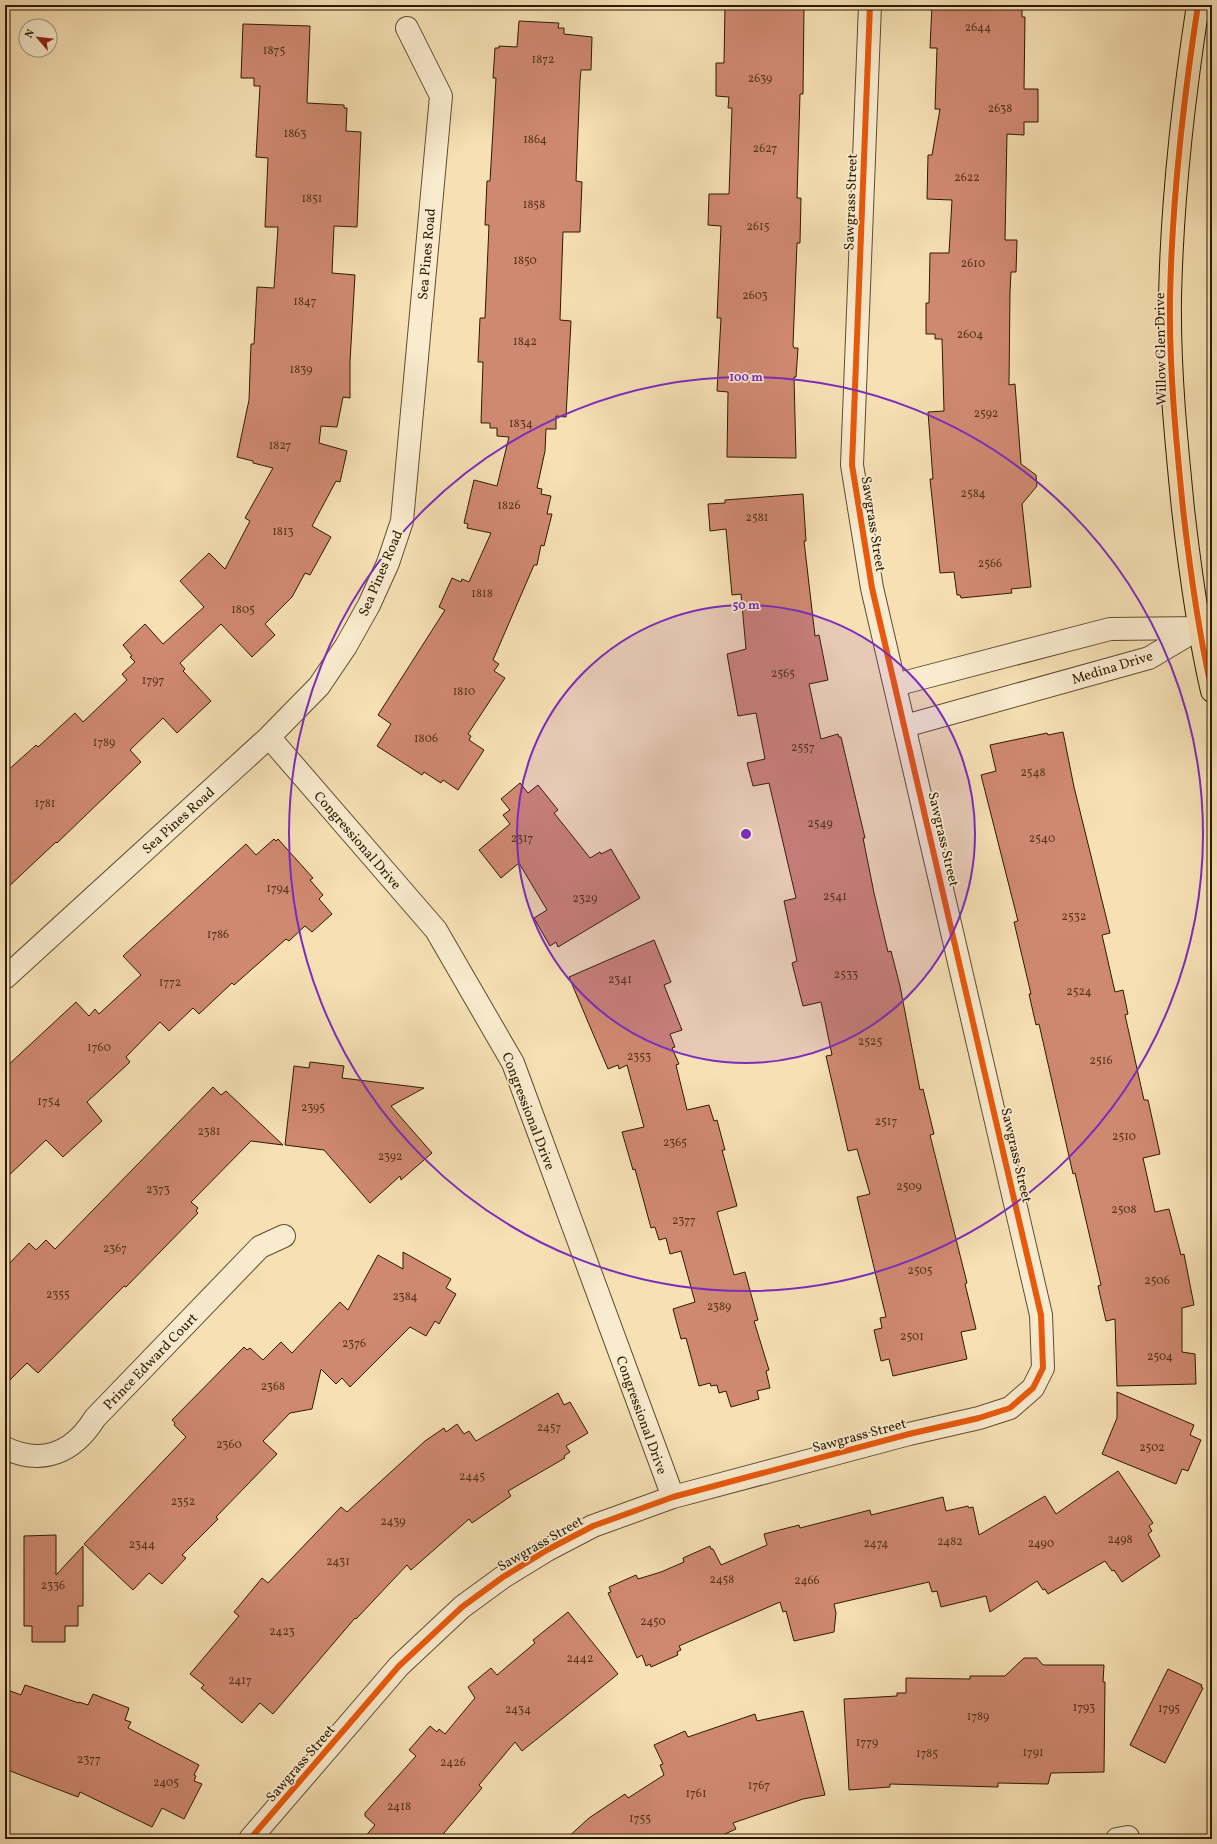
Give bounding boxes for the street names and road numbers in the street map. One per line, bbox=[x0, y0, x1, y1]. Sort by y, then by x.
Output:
street label: Sawgrass Street bbox=[840, 153, 863, 251]
street label: Sea Pines Road bbox=[414, 207, 441, 301]
street label: Willow Glen Drive bbox=[1151, 292, 1172, 406]
street label: Sawgrass Street bbox=[856, 475, 889, 573]
street label: Sea Pines Road bbox=[355, 527, 408, 620]
street label: Medina Drive bbox=[1070, 647, 1156, 690]
street label: Sea Pines Road bbox=[139, 783, 220, 859]
street label: Congressional Drive bbox=[309, 788, 405, 895]
street label: Sawgrass Street bbox=[922, 790, 963, 889]
street label: Congressional Drive bbox=[496, 1050, 559, 1174]
street label: Sawgrass Street bbox=[995, 1106, 1036, 1205]
street label: Prince Edward Court bbox=[100, 1309, 203, 1415]
street label: Congressional Drive bbox=[610, 1354, 671, 1478]
street label: Sawgrass Street bbox=[810, 1415, 909, 1458]
street label: Sawgrass Street bbox=[494, 1512, 587, 1577]
street label: Sawgrass Street bbox=[262, 1721, 340, 1807]

